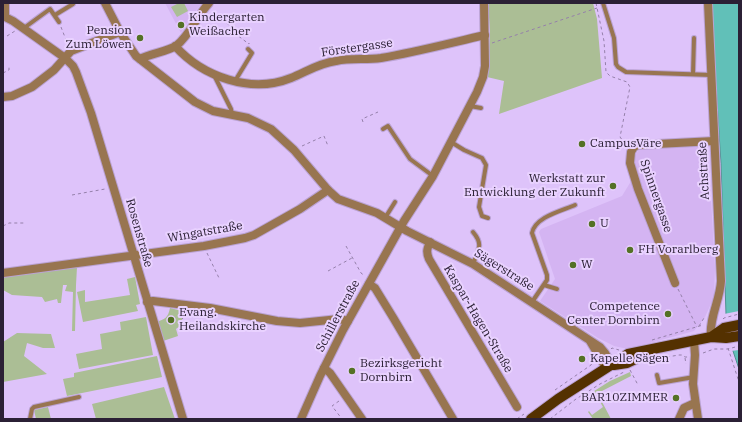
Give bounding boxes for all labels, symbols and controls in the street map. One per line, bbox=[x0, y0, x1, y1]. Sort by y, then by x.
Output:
place label: Kindergarten Weißacher bbox=[189, 11, 265, 39]
marker: Kindergarten Weißacher bbox=[176, 20, 186, 30]
place label: Pension Zum Löwen bbox=[66, 24, 132, 52]
marker: Pension Zum Löwen bbox=[135, 33, 145, 43]
street label: Förstergasse bbox=[320, 36, 394, 60]
place label: CampusVäre bbox=[590, 137, 661, 151]
marker: CampusVäre bbox=[577, 139, 587, 149]
street label: Achstraße bbox=[695, 142, 713, 200]
street label: Spinnergasse bbox=[637, 158, 675, 234]
place label: Werkstatt zur Entwicklung der Zukunft bbox=[464, 172, 605, 200]
marker: Werkstatt zur Entwicklung der Zukunft bbox=[608, 181, 618, 191]
street label: Rosenstraße bbox=[122, 197, 156, 269]
place label: U bbox=[600, 217, 609, 231]
street label: Wingatstraße bbox=[166, 218, 244, 246]
marker: U bbox=[587, 219, 597, 229]
place label: FH Vorarlberg bbox=[638, 243, 718, 257]
marker: FH Vorarlberg bbox=[625, 245, 635, 255]
street label: Sägerstraße bbox=[471, 246, 537, 294]
place label: W bbox=[581, 258, 593, 272]
marker: W bbox=[568, 260, 578, 270]
street label: Kaspar-Hagen-Straße bbox=[440, 263, 516, 375]
street label: Schillerstraße bbox=[313, 278, 363, 354]
place label: Competence Center Dornbirn bbox=[567, 300, 660, 328]
place label: Evang. Heilandskirche bbox=[179, 306, 266, 334]
marker: Competence Center Dornbirn bbox=[663, 309, 673, 319]
marker: Evang. Heilandskirche bbox=[166, 315, 176, 325]
place label: Kapelle Sägen bbox=[590, 352, 669, 366]
marker: Kapelle Sägen bbox=[577, 354, 587, 364]
place label: Bezirksgericht Dornbirn bbox=[360, 357, 442, 385]
marker: Bezirksgericht Dornbirn bbox=[347, 366, 357, 376]
place label: BAR10ZIMMER bbox=[581, 391, 668, 405]
marker: BAR10ZIMMER bbox=[671, 393, 681, 403]

